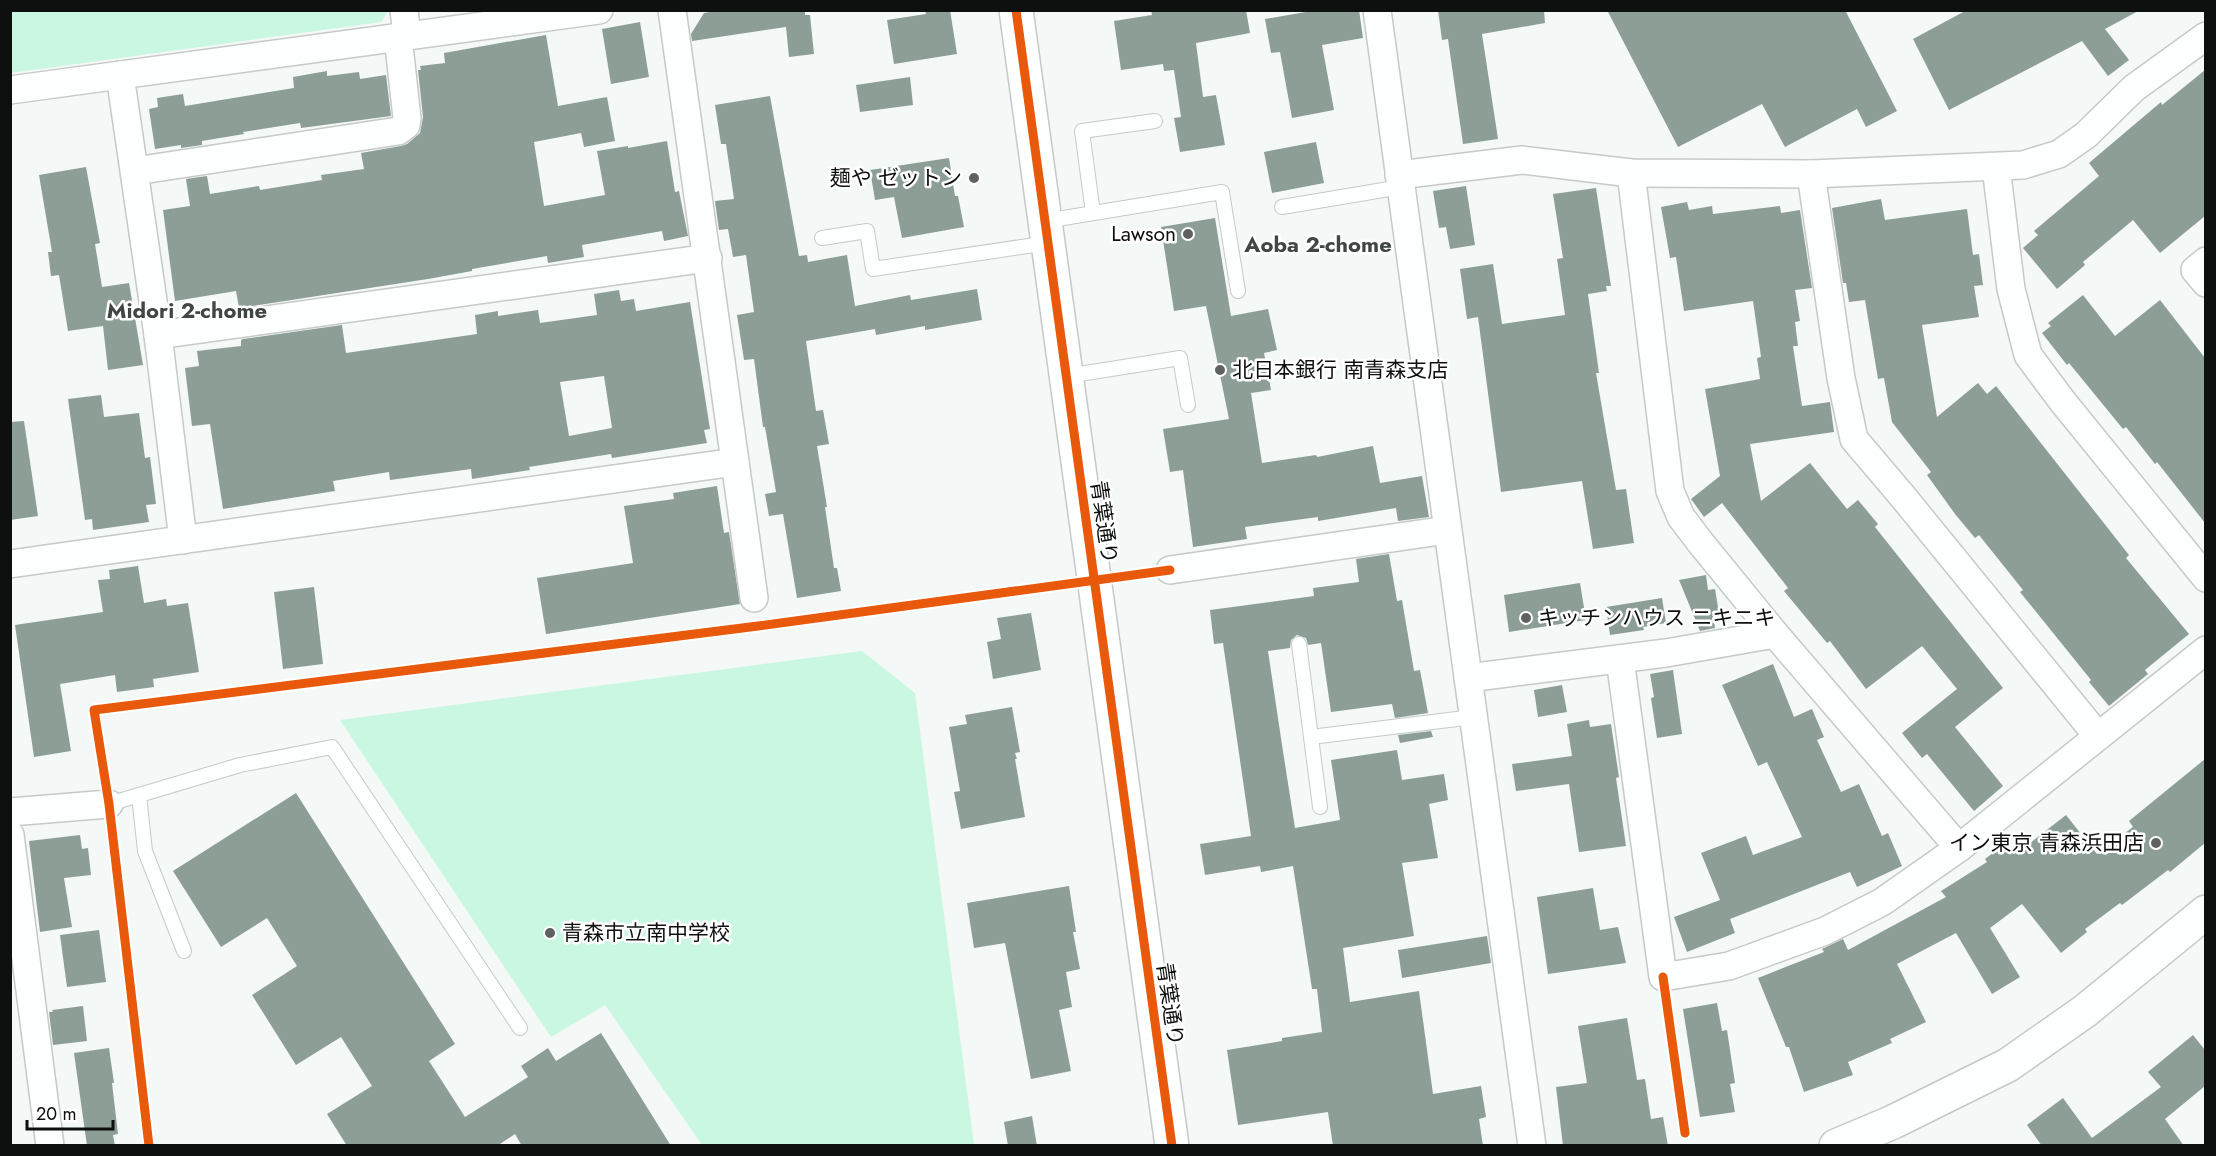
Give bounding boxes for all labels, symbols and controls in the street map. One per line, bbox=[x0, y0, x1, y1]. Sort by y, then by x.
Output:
place label: 麺や ゼットン bbox=[830, 163, 962, 193]
marker: 麺や ゼットン bbox=[967, 171, 981, 185]
place label: Lawson bbox=[1111, 219, 1176, 249]
marker: Lawson bbox=[1181, 227, 1195, 241]
district label: Aoba 2-chome bbox=[1243, 228, 1392, 260]
district label: Midori 2-chome bbox=[107, 294, 267, 326]
place label: 北日本銀行 南青森支店 bbox=[1232, 355, 1448, 385]
marker: 北日本銀行 南青森支店 bbox=[1213, 363, 1227, 377]
street label: 青葉通り bbox=[1083, 478, 1125, 566]
place label: キッチンハウス ニキニキ bbox=[1538, 603, 1775, 633]
marker: キッチンハウス ニキニキ bbox=[1519, 611, 1533, 625]
place label: イン東京 青森浜田店 bbox=[1949, 828, 2144, 858]
marker: イン東京 青森浜田店 bbox=[2149, 836, 2163, 850]
place label: 青森市立南中学校 bbox=[562, 918, 730, 948]
marker: 青森市立南中学校 bbox=[543, 926, 557, 940]
street label: 青葉通り bbox=[1149, 960, 1191, 1048]
scale bar bbox=[27, 1093, 112, 1131]
text: 20 m bbox=[36, 1101, 76, 1127]

